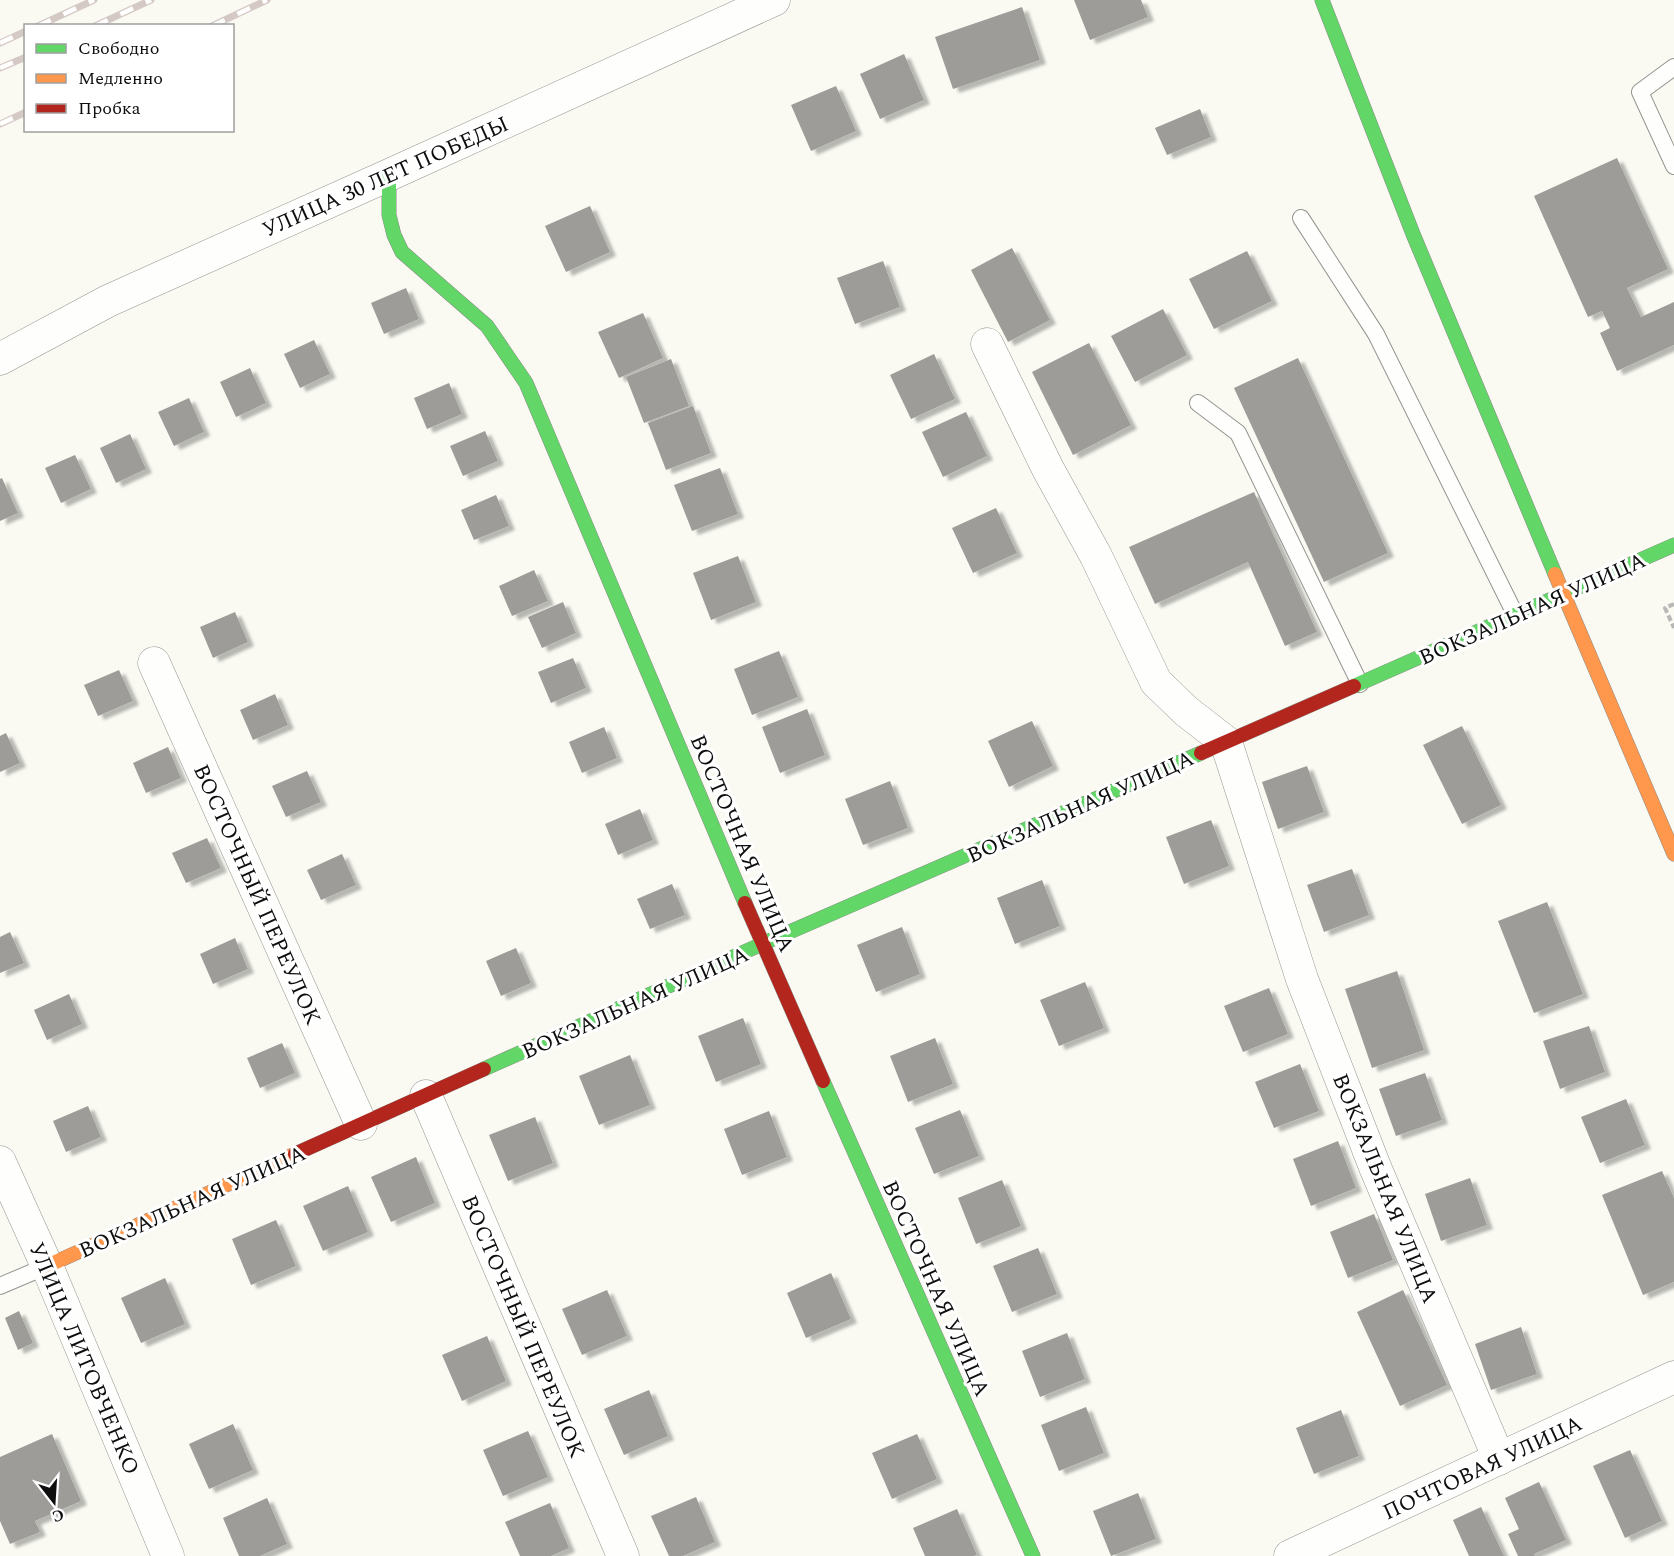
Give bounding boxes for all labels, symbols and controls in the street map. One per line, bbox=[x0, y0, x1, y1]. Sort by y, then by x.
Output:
legend bbox=[24, 24, 234, 132]
text: Свободно bbox=[78, 35, 159, 62]
text: Медленно bbox=[78, 65, 163, 92]
text: Пробка bbox=[78, 95, 141, 122]
street label: УЛИЦА 30 ЛЕТ ПОБЕДЫ bbox=[257, 108, 514, 247]
street label: ВОКЗАЛЬНАЯ УЛИЦА bbox=[1414, 544, 1651, 674]
street label: ВОСТОЧНАЯ УЛИЦА bbox=[681, 729, 803, 958]
street label: ВОКЗАЛЬНАЯ УЛИЦА bbox=[962, 742, 1199, 872]
street label: ВОСТОЧНЫЙ ПЕРЕУЛОК bbox=[184, 759, 329, 1031]
street label: ВОКЗАЛЬНАЯ УЛИЦА bbox=[517, 938, 754, 1068]
street label: ВОКЗАЛЬНАЯ УЛИЦА bbox=[1323, 1069, 1446, 1309]
street label: ВОКЗАЛЬНАЯ УЛИЦА bbox=[74, 1137, 311, 1267]
street label: ВОСТОЧНАЯ УЛИЦА bbox=[873, 1175, 998, 1402]
street label: ВОСТОЧНЫЙ ПЕРЕУЛОК bbox=[452, 1190, 593, 1463]
street label: УЛИЦА ЛИТОВЧЕНКО bbox=[20, 1237, 148, 1480]
street label: ПОЧТОВАЯ УЛИЦА bbox=[1377, 1408, 1588, 1529]
north arrow bbox=[24, 1472, 84, 1532]
text: С bbox=[49, 1502, 67, 1529]

